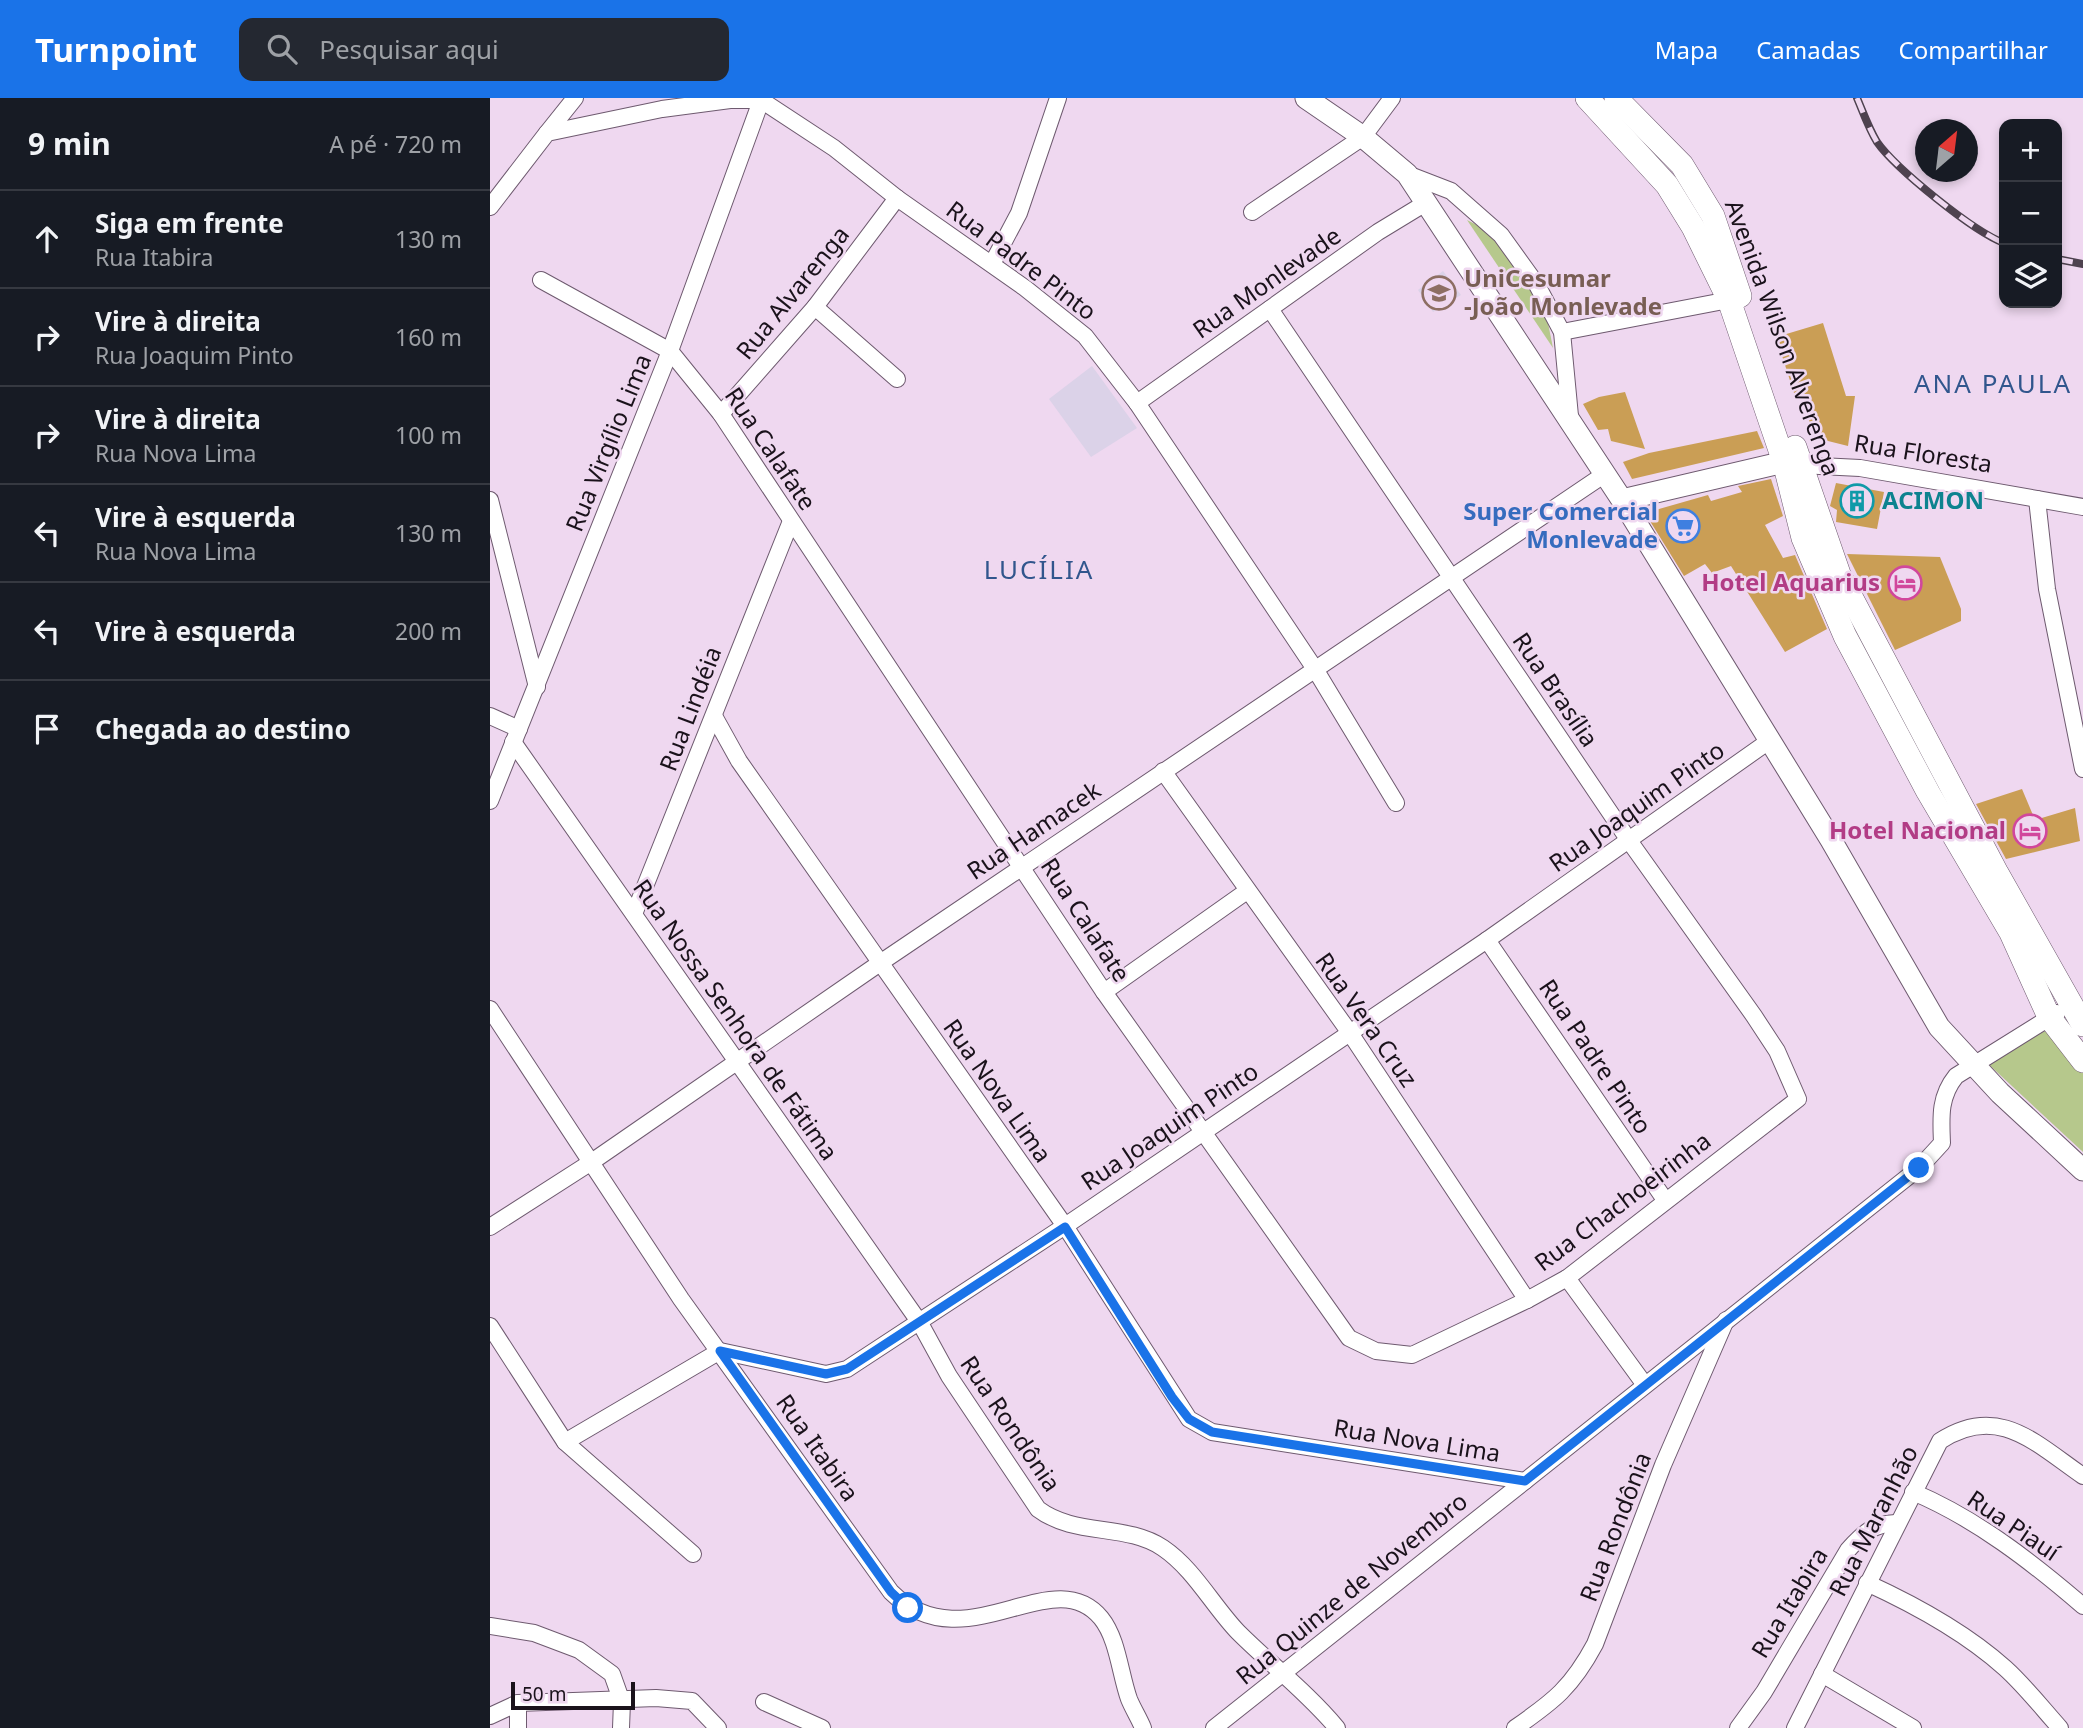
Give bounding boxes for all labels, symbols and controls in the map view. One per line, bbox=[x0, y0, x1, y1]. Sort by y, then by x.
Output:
search box bbox=[239, 18, 729, 81]
text: Turnpoint bbox=[35, 27, 197, 72]
icon: search bbox=[263, 30, 301, 68]
text: Pesquisar aqui bbox=[319, 31, 499, 67]
text: Mapa bbox=[1655, 33, 1718, 66]
text: Camadas bbox=[1756, 33, 1860, 66]
text: Compartilhar bbox=[1898, 33, 2048, 66]
north arrow bbox=[1915, 119, 1978, 182]
map controls bbox=[1999, 119, 2062, 308]
button: + bbox=[1999, 119, 2062, 182]
text: 9 min bbox=[28, 123, 111, 164]
text: A pé · 720 m bbox=[329, 128, 462, 160]
button: − bbox=[1999, 182, 2062, 245]
street label: Rua Padre Pinto bbox=[940, 192, 1104, 327]
street label: Avenida Wilson Alverenga bbox=[1718, 195, 1849, 480]
text: Siga em frente bbox=[95, 205, 284, 241]
street label: Rua Alvarenga bbox=[728, 218, 856, 366]
street label: Rua Monlevade bbox=[1185, 218, 1347, 345]
icon: ahead bbox=[28, 220, 66, 258]
text: 130 m bbox=[395, 223, 462, 255]
text: Rua Itabira bbox=[95, 241, 213, 273]
button: layers bbox=[1999, 245, 2062, 308]
place label: UniCesumar -João Monlevade bbox=[1464, 261, 1662, 322]
school or university icon: UniCesumar -João Monlevade bbox=[1420, 274, 1458, 312]
text: Vire à direita bbox=[95, 303, 261, 339]
icon: right bbox=[28, 318, 66, 356]
text: 160 m bbox=[395, 321, 462, 353]
text: Rua Joaquim Pinto bbox=[95, 339, 294, 371]
street label: Rua Virgílio Lima bbox=[557, 349, 658, 536]
district label: ANA PAULA bbox=[1914, 365, 2072, 401]
street label: Rua Calafate bbox=[718, 380, 825, 516]
text: Vire à direita bbox=[95, 401, 261, 437]
icon: right bbox=[28, 416, 66, 454]
text: 100 m bbox=[395, 419, 462, 451]
street label: Rua Floresta bbox=[1852, 425, 1995, 480]
text: Rua Nova Lima bbox=[95, 437, 256, 469]
building icon: ACIMON bbox=[1838, 482, 1876, 520]
place label: ACIMON bbox=[1882, 483, 1984, 516]
place label: Super Comercial Monlevade bbox=[1463, 494, 1658, 555]
text: Vire à esquerda bbox=[95, 499, 296, 535]
supermarket icon: Super Comercial Monlevade bbox=[1664, 507, 1702, 545]
icon: left bbox=[28, 514, 66, 552]
text: 130 m bbox=[395, 517, 462, 549]
text: Rua Nova Lima bbox=[95, 535, 256, 567]
district label: LUCÍLIA bbox=[984, 551, 1094, 587]
hotel icon: Hotel Aquarius bbox=[1886, 564, 1924, 602]
place label: Hotel Aquarius bbox=[1701, 565, 1880, 598]
icon: left bbox=[28, 612, 66, 650]
text: Vire à esquerda bbox=[95, 613, 296, 649]
text: 200 m bbox=[395, 615, 462, 647]
street label: Rua Brasília bbox=[1506, 625, 1607, 753]
street label: Rua Lindéia bbox=[651, 641, 728, 776]
icon: arrive bbox=[28, 710, 66, 748]
text: Chegada ao destino bbox=[95, 711, 351, 747]
street label: Rua Joaquim Pinto bbox=[1542, 733, 1730, 879]
street label: Rua Hamacek bbox=[960, 773, 1107, 887]
hotel icon: Hotel Nacional bbox=[2011, 812, 2049, 850]
place label: Hotel Nacional bbox=[1829, 813, 2006, 846]
street label: Rua Calafate bbox=[1034, 851, 1139, 988]
street label: Rua Nossa Senhora de Fátima bbox=[626, 872, 846, 1166]
street label: Rua Vera Cruz bbox=[1309, 945, 1426, 1093]
street label: Rua Padre Pinto bbox=[1532, 972, 1660, 1140]
street label: Rua Nova Lima bbox=[936, 1012, 1060, 1169]
street label: Rua Joaquim Pinto bbox=[1074, 1054, 1264, 1197]
street label: Rua Chachoeirinha bbox=[1527, 1124, 1717, 1278]
route end bbox=[1903, 1152, 1934, 1183]
street label: Rua Rondônia bbox=[954, 1349, 1069, 1498]
street label: Rua Itabira bbox=[769, 1387, 867, 1507]
street label: Rua Nova Lima bbox=[1332, 1410, 1503, 1469]
street label: Rua Maranhão bbox=[1820, 1439, 1925, 1601]
street label: Rua Rondônia bbox=[1571, 1447, 1658, 1606]
street label: Rua Piauí bbox=[1961, 1482, 2067, 1568]
street label: Rua Quinze de Novembro bbox=[1228, 1484, 1474, 1692]
street label: Rua Itabira bbox=[1743, 1541, 1835, 1664]
route start bbox=[892, 1592, 923, 1623]
scale bar bbox=[511, 1679, 635, 1711]
text: 50 m bbox=[522, 1681, 566, 1707]

